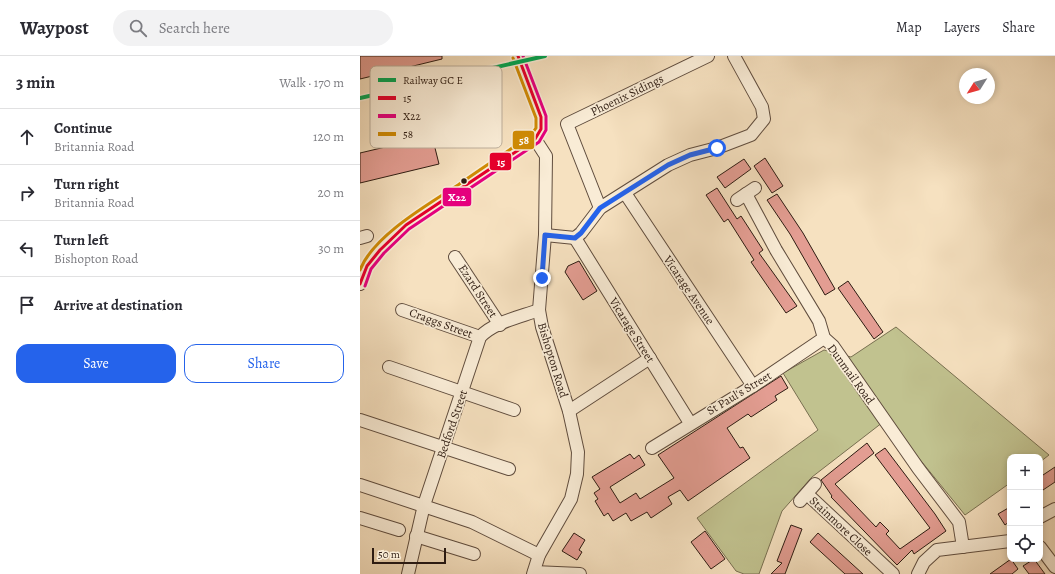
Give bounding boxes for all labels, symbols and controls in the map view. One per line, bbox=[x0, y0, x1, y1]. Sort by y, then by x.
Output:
search box bbox=[113, 10, 393, 46]
text: Waypost bbox=[20, 15, 89, 41]
icon: search bbox=[127, 17, 149, 39]
text: Search here bbox=[159, 18, 230, 38]
text: Map bbox=[896, 18, 922, 37]
text: Layers bbox=[944, 18, 980, 37]
text: Share bbox=[1002, 18, 1035, 37]
legend bbox=[370, 66, 502, 148]
north arrow bbox=[959, 68, 995, 104]
street label: Phoenix Sidings bbox=[588, 70, 666, 120]
text: 3 min bbox=[16, 71, 55, 94]
text: Railway GC E bbox=[403, 73, 463, 88]
text: Walk · 170 m bbox=[279, 74, 344, 91]
text: 15 bbox=[403, 91, 412, 106]
text: X22 bbox=[403, 109, 421, 124]
text: Continue bbox=[54, 118, 112, 138]
icon: ahead bbox=[16, 126, 38, 148]
text: 58 bbox=[403, 127, 413, 142]
text: 120 m bbox=[313, 128, 344, 145]
line badge: 58 bbox=[512, 130, 535, 150]
text: 58 bbox=[519, 133, 529, 148]
text: Britannia Road bbox=[54, 138, 134, 155]
route start bbox=[708, 139, 726, 157]
line badge: 15 bbox=[489, 152, 512, 171]
text: 15 bbox=[497, 155, 506, 170]
text: Turn right bbox=[54, 174, 119, 194]
unlabelled marker bbox=[459, 176, 469, 186]
icon: right bbox=[16, 182, 38, 204]
text: 20 m bbox=[318, 184, 344, 201]
line badge: X22 bbox=[442, 187, 472, 207]
text: X22 bbox=[448, 190, 467, 205]
text: Britannia Road bbox=[54, 194, 134, 211]
text: Turn left bbox=[54, 230, 109, 250]
icon: left bbox=[16, 238, 38, 260]
text: 30 m bbox=[318, 240, 344, 257]
text: Bishopton Road bbox=[54, 250, 138, 267]
street label: Vicarage Avenue bbox=[659, 251, 718, 328]
street label: Ezard Street bbox=[455, 261, 501, 321]
route end bbox=[533, 269, 551, 287]
street label: Vicarage Street bbox=[605, 293, 658, 366]
icon: arrive bbox=[16, 294, 38, 316]
text: Arrive at destination bbox=[54, 295, 183, 315]
street label: Craggs Street bbox=[407, 304, 475, 342]
street label: Bishopton Road bbox=[534, 320, 572, 400]
street label: Dunmail Road bbox=[824, 341, 879, 408]
button: Save bbox=[16, 344, 176, 383]
button: Share bbox=[184, 344, 344, 383]
street label: St Paul's Street bbox=[704, 367, 774, 419]
street label: Bedford Street bbox=[433, 388, 471, 460]
map controls bbox=[1007, 454, 1043, 562]
button: + bbox=[1007, 454, 1043, 490]
button: − bbox=[1007, 490, 1043, 526]
street label: Stainmore Close bbox=[806, 493, 876, 559]
button: locate bbox=[1007, 526, 1043, 562]
scale bar bbox=[372, 546, 446, 565]
text: 50 m bbox=[378, 547, 400, 562]

